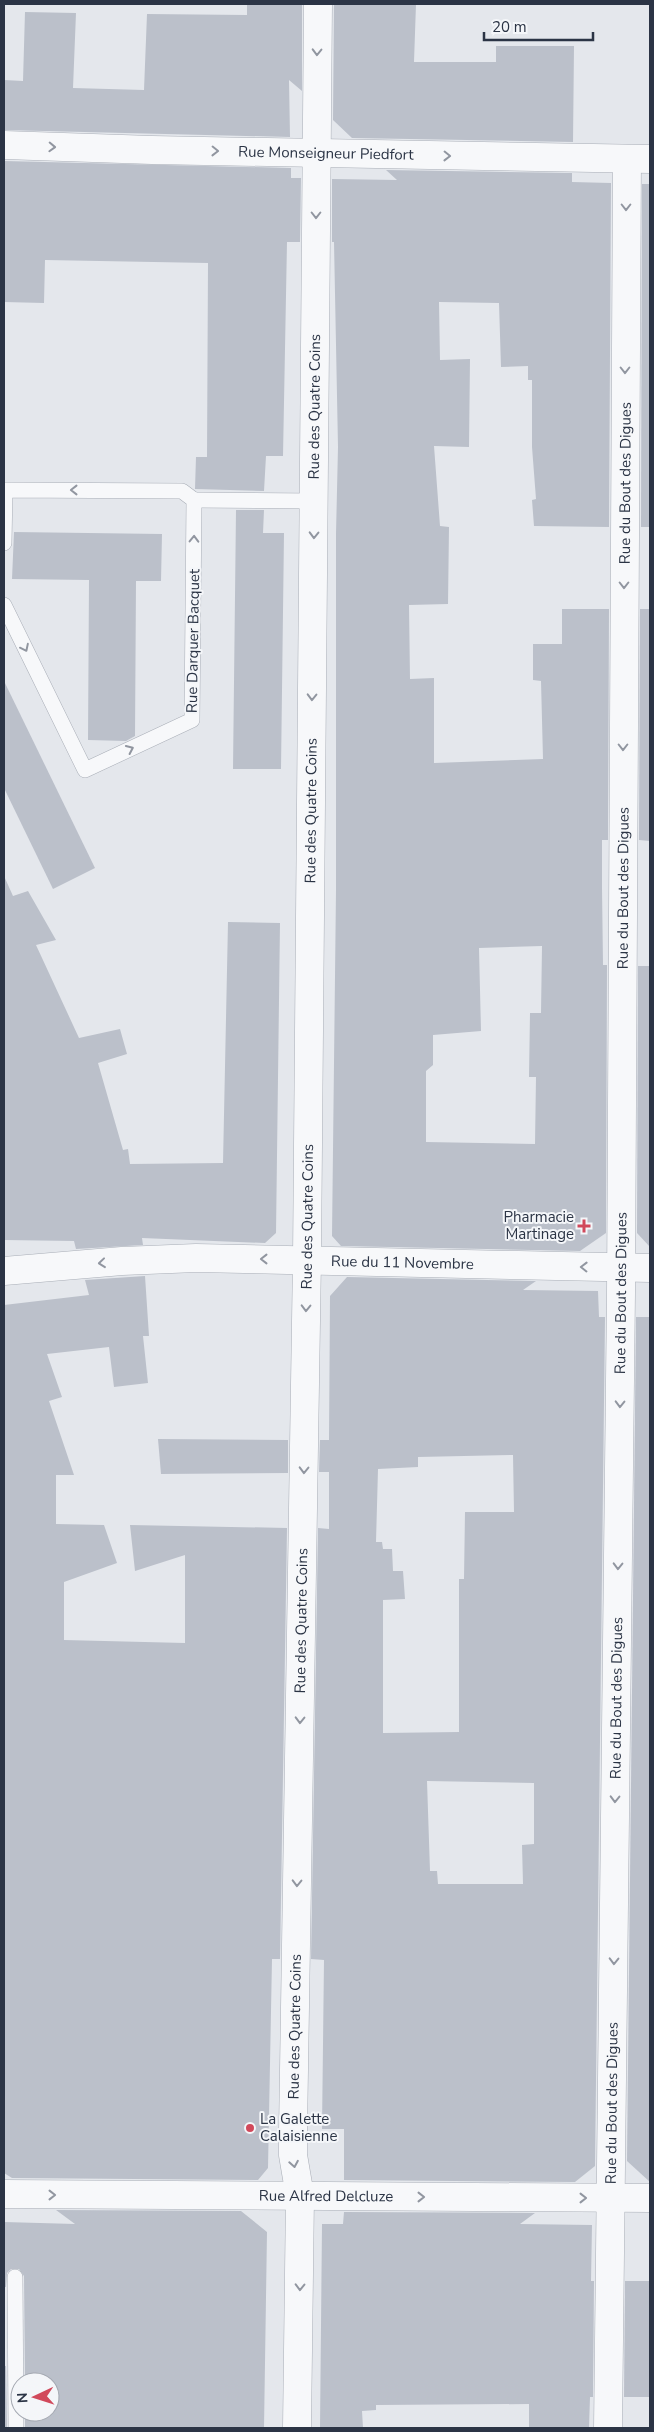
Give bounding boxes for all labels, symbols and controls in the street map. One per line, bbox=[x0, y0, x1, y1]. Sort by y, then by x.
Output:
scale bar bbox=[484, 10, 593, 42]
text: 20 m bbox=[492, 17, 527, 37]
one-way arrow bbox=[312, 49, 323, 57]
one-way arrow bbox=[49, 141, 57, 152]
street label: Rue Monseigneur Piedfort bbox=[238, 142, 415, 165]
one-way arrow bbox=[212, 146, 219, 156]
one-way arrow bbox=[444, 151, 452, 161]
one-way arrow bbox=[621, 204, 631, 212]
one-way arrow bbox=[311, 212, 321, 219]
street label: Rue des Quatre Coins bbox=[304, 334, 325, 480]
one-way arrow bbox=[620, 366, 630, 374]
street label: Rue du Bout des Digues bbox=[615, 402, 636, 564]
one-way arrow bbox=[70, 485, 78, 495]
one-way arrow bbox=[309, 532, 319, 539]
one-way arrow bbox=[189, 535, 199, 542]
street label: Rue Darquer Bacquet bbox=[182, 568, 204, 713]
one-way arrow bbox=[619, 582, 629, 589]
one-way arrow bbox=[19, 643, 29, 652]
one-way arrow bbox=[307, 694, 317, 702]
street label: Rue des Quatre Coins bbox=[300, 738, 322, 884]
one-way arrow bbox=[618, 744, 628, 752]
one-way arrow bbox=[124, 745, 133, 755]
street label: Rue du Bout des Digues bbox=[613, 807, 634, 969]
street label: Rue des Quatre Coins bbox=[297, 1144, 318, 1290]
place label: Pharmacie Martinage bbox=[503, 1207, 574, 1244]
street label: Rue du Bout des Digues bbox=[610, 1212, 631, 1374]
marker: Pharmacie Martinage bbox=[578, 1220, 590, 1232]
street label: Rue du 11 Novembre bbox=[331, 1251, 474, 1274]
one-way arrow bbox=[260, 1254, 268, 1264]
one-way arrow bbox=[97, 1257, 105, 1268]
one-way arrow bbox=[580, 1262, 588, 1272]
one-way arrow bbox=[301, 1304, 312, 1312]
one-way arrow bbox=[615, 1400, 625, 1408]
one-way arrow bbox=[299, 1467, 309, 1475]
street label: Rue des Quatre Coins bbox=[290, 1548, 312, 1694]
one-way arrow bbox=[613, 1562, 623, 1570]
street label: Rue du Bout des Digues bbox=[605, 1617, 627, 1779]
one-way arrow bbox=[295, 1717, 305, 1725]
one-way arrow bbox=[610, 1795, 620, 1803]
one-way arrow bbox=[292, 1879, 302, 1887]
street label: Rue des Quatre Coins bbox=[284, 1954, 306, 2100]
one-way arrow bbox=[609, 1958, 619, 1965]
street label: Rue du Bout des Digues bbox=[601, 2022, 623, 2184]
place label: La Galette Calaisienne bbox=[260, 2109, 337, 2146]
marker: La Galette Calaisienne bbox=[244, 2122, 256, 2134]
one-way arrow bbox=[289, 2160, 299, 2168]
street label: Rue Alfred Delcluze bbox=[259, 2186, 393, 2206]
one-way arrow bbox=[49, 2190, 57, 2200]
one-way arrow bbox=[418, 2192, 425, 2202]
one-way arrow bbox=[580, 2193, 588, 2203]
one-way arrow bbox=[294, 2283, 305, 2291]
north arrow bbox=[10, 2372, 60, 2422]
text: N bbox=[13, 2392, 32, 2404]

